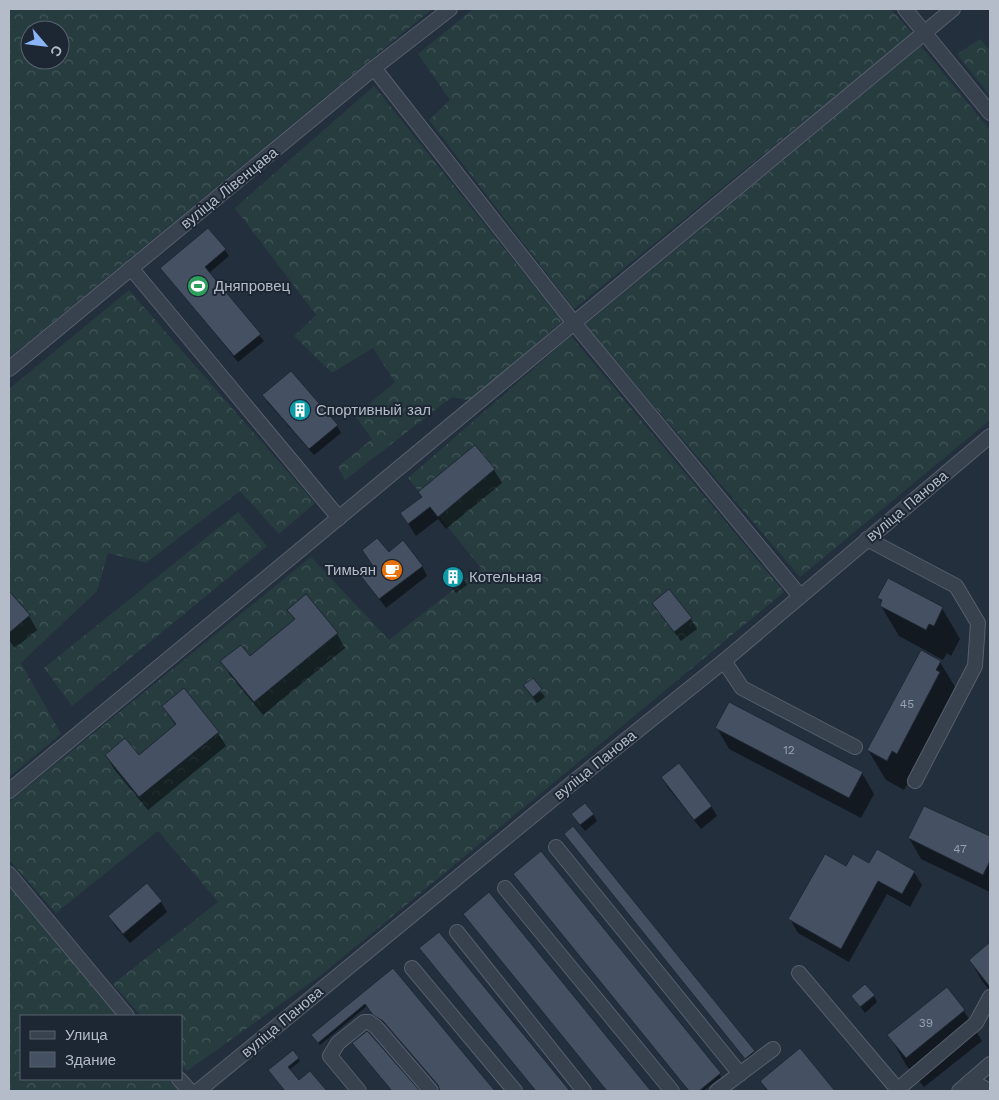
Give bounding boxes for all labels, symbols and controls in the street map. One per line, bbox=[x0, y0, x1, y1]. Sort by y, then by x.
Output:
north arrow bbox=[20, 20, 70, 70]
text: С bbox=[47, 43, 66, 59]
street label: вуліца Лівенцава bbox=[177, 143, 282, 233]
sports icon: Дняпровец bbox=[186, 274, 210, 298]
place label: Дняпровец bbox=[214, 277, 291, 295]
building icon: Спортивный зал bbox=[288, 398, 312, 422]
place label: Спортивный зал bbox=[316, 401, 431, 419]
street label: вуліца Панова bbox=[863, 466, 952, 545]
cafe icon: Тимьян bbox=[380, 558, 404, 582]
place label: Тимьян bbox=[325, 561, 376, 579]
building icon: Котельная bbox=[441, 565, 465, 589]
place label: Котельная bbox=[469, 568, 542, 586]
house number: 45 bbox=[900, 697, 914, 711]
street label: вуліца Панова bbox=[550, 726, 640, 804]
house number: 12 bbox=[783, 743, 795, 757]
house number: 47 bbox=[953, 842, 967, 856]
street label: вуліца Панова bbox=[238, 982, 327, 1061]
legend bbox=[20, 1015, 182, 1080]
house number: 39 bbox=[919, 1016, 933, 1030]
text: Улица bbox=[65, 1026, 108, 1044]
text: Здание bbox=[65, 1051, 116, 1069]

